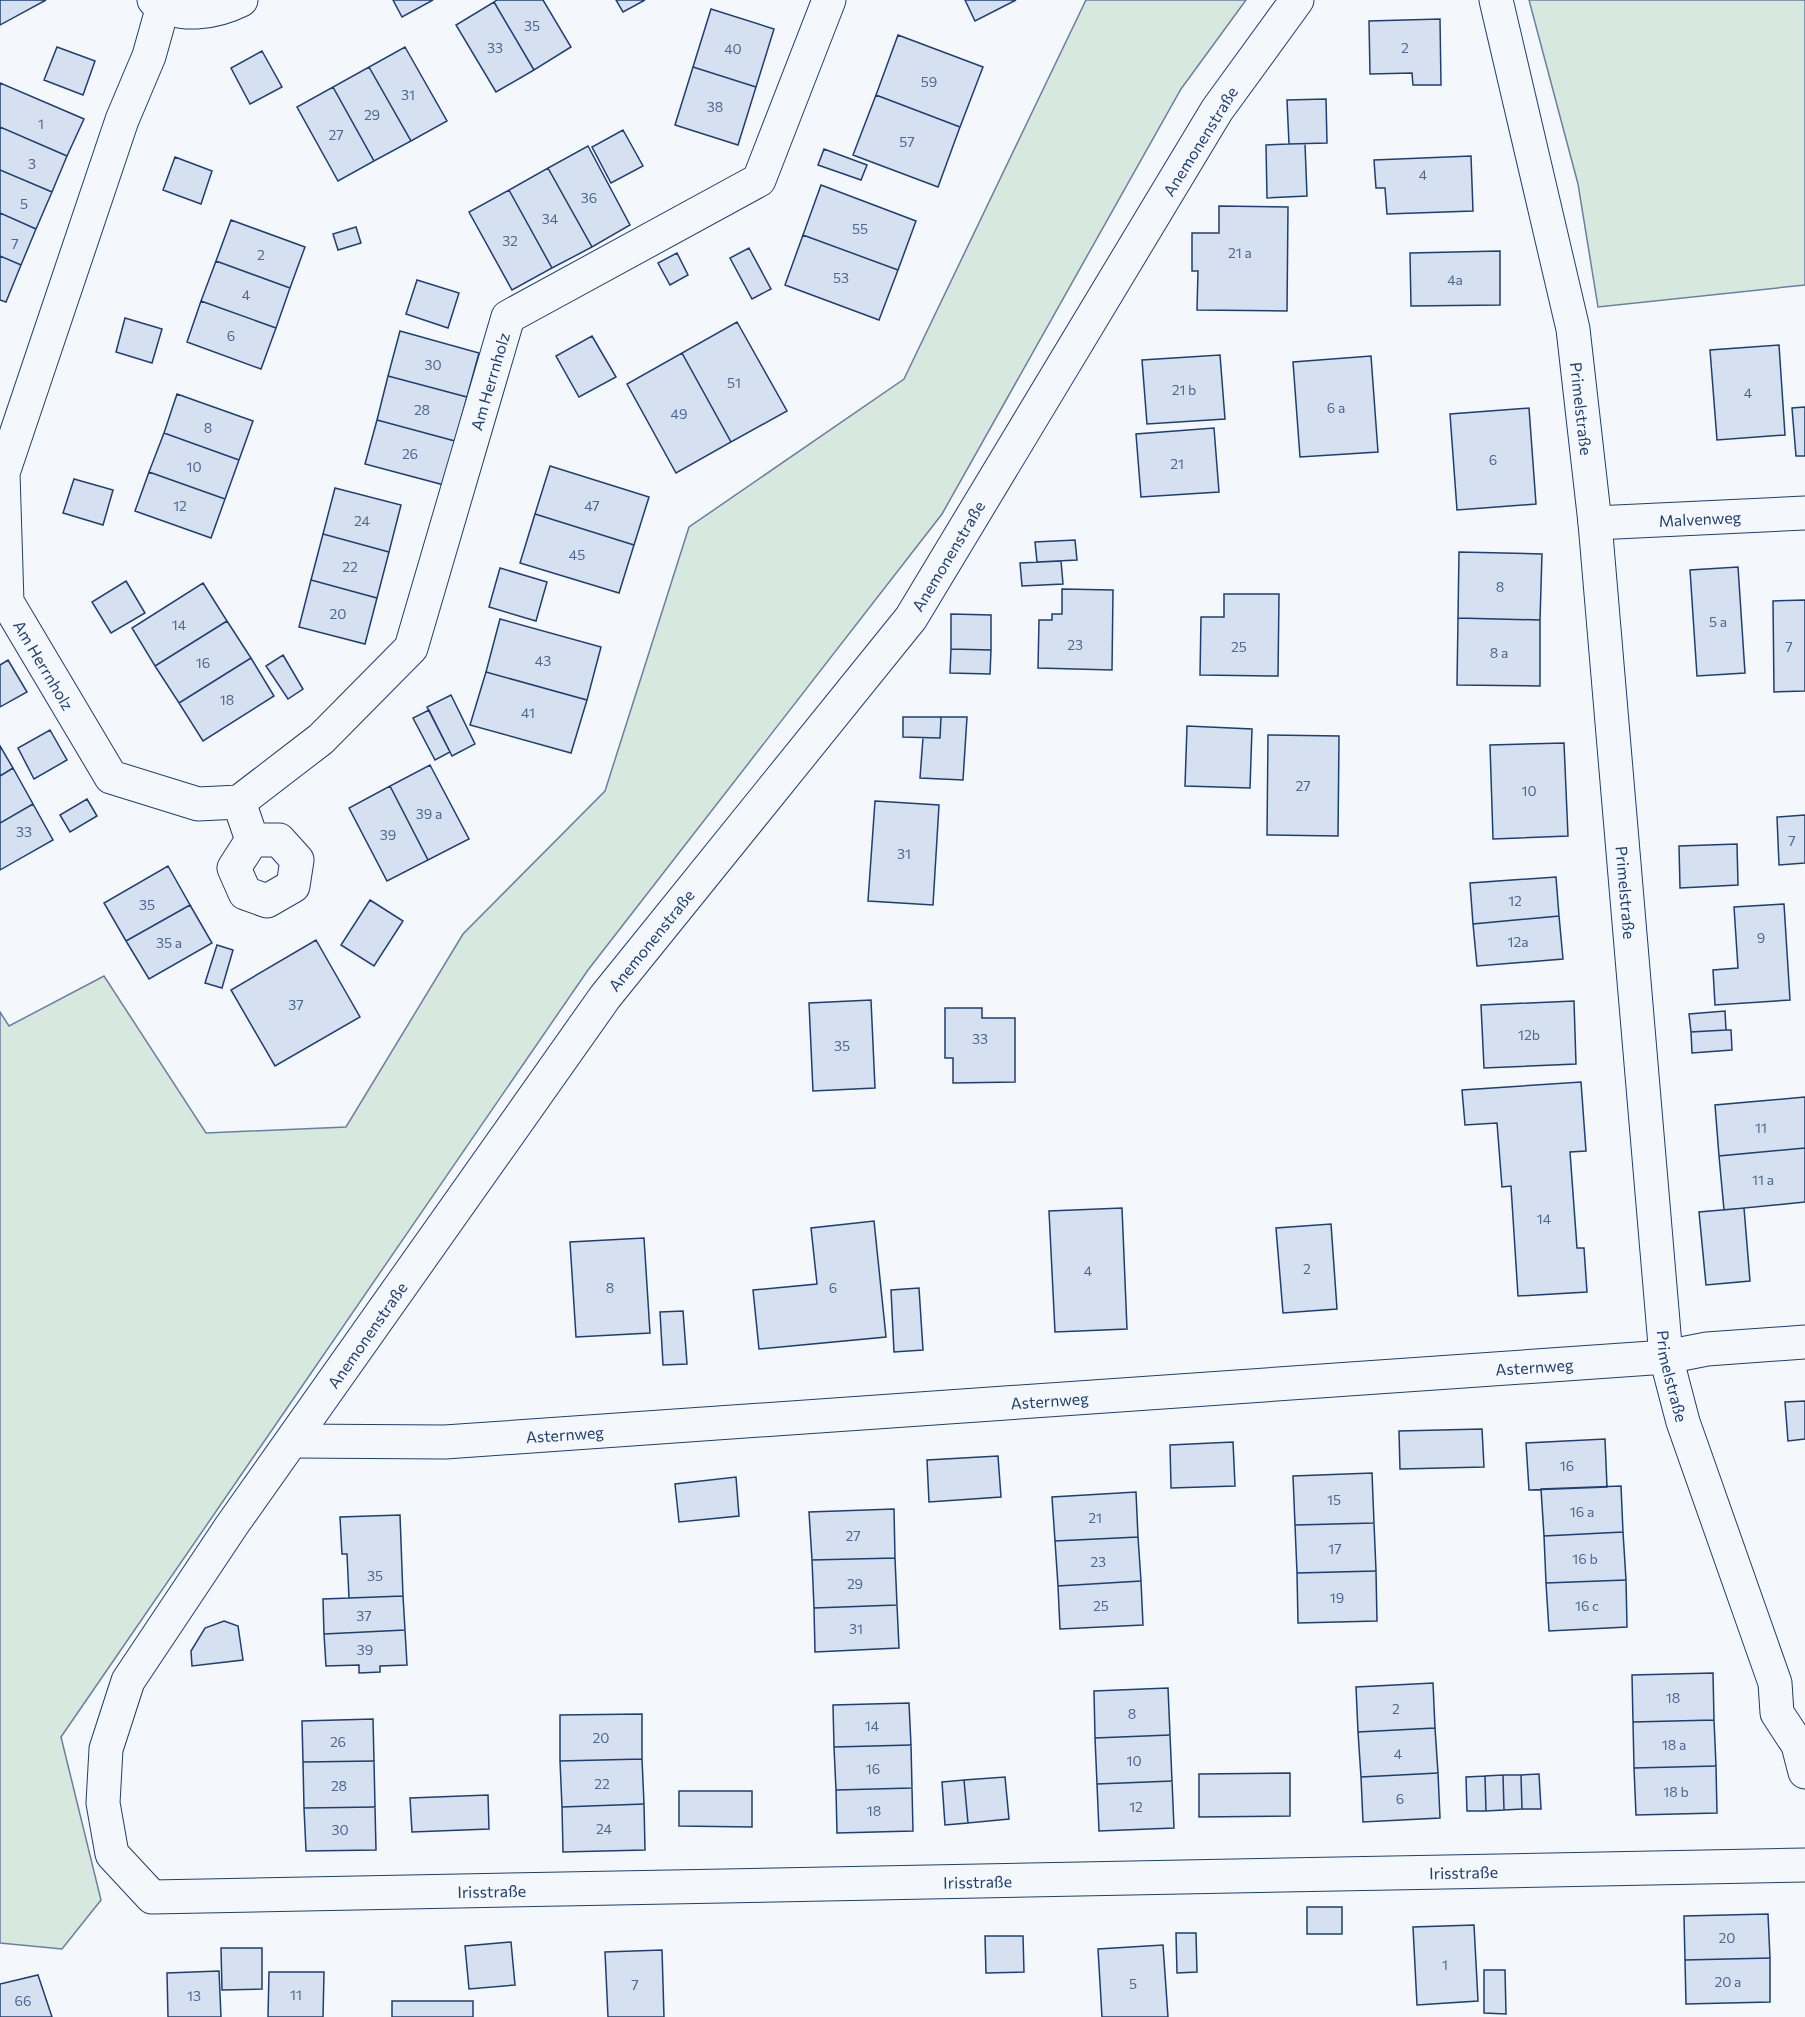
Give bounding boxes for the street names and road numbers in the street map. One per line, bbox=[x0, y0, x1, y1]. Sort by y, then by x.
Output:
street label: Anemonenstraße bbox=[1159, 83, 1241, 199]
street label: Am Herrnholz bbox=[466, 330, 513, 433]
street label: Primelstraße bbox=[1567, 361, 1597, 456]
street label: Anemonenstraße bbox=[908, 497, 988, 615]
street label: Malvenweg bbox=[1658, 507, 1742, 529]
street label: Am Herrnholz bbox=[10, 616, 78, 713]
street label: Primelstraße bbox=[1613, 845, 1640, 940]
street label: Anemonenstraße bbox=[604, 885, 698, 995]
street label: Anemonenstraße bbox=[323, 1278, 411, 1392]
street label: Primelstraße bbox=[1654, 1329, 1692, 1424]
street label: Asternweg bbox=[1495, 1354, 1574, 1378]
street label: Asternweg bbox=[1010, 1388, 1090, 1412]
street label: Asternweg bbox=[525, 1421, 605, 1446]
street label: Irisstraße bbox=[1429, 1861, 1498, 1882]
street label: Irisstraße bbox=[943, 1871, 1012, 1891]
street label: Irisstraße bbox=[457, 1880, 526, 1901]

